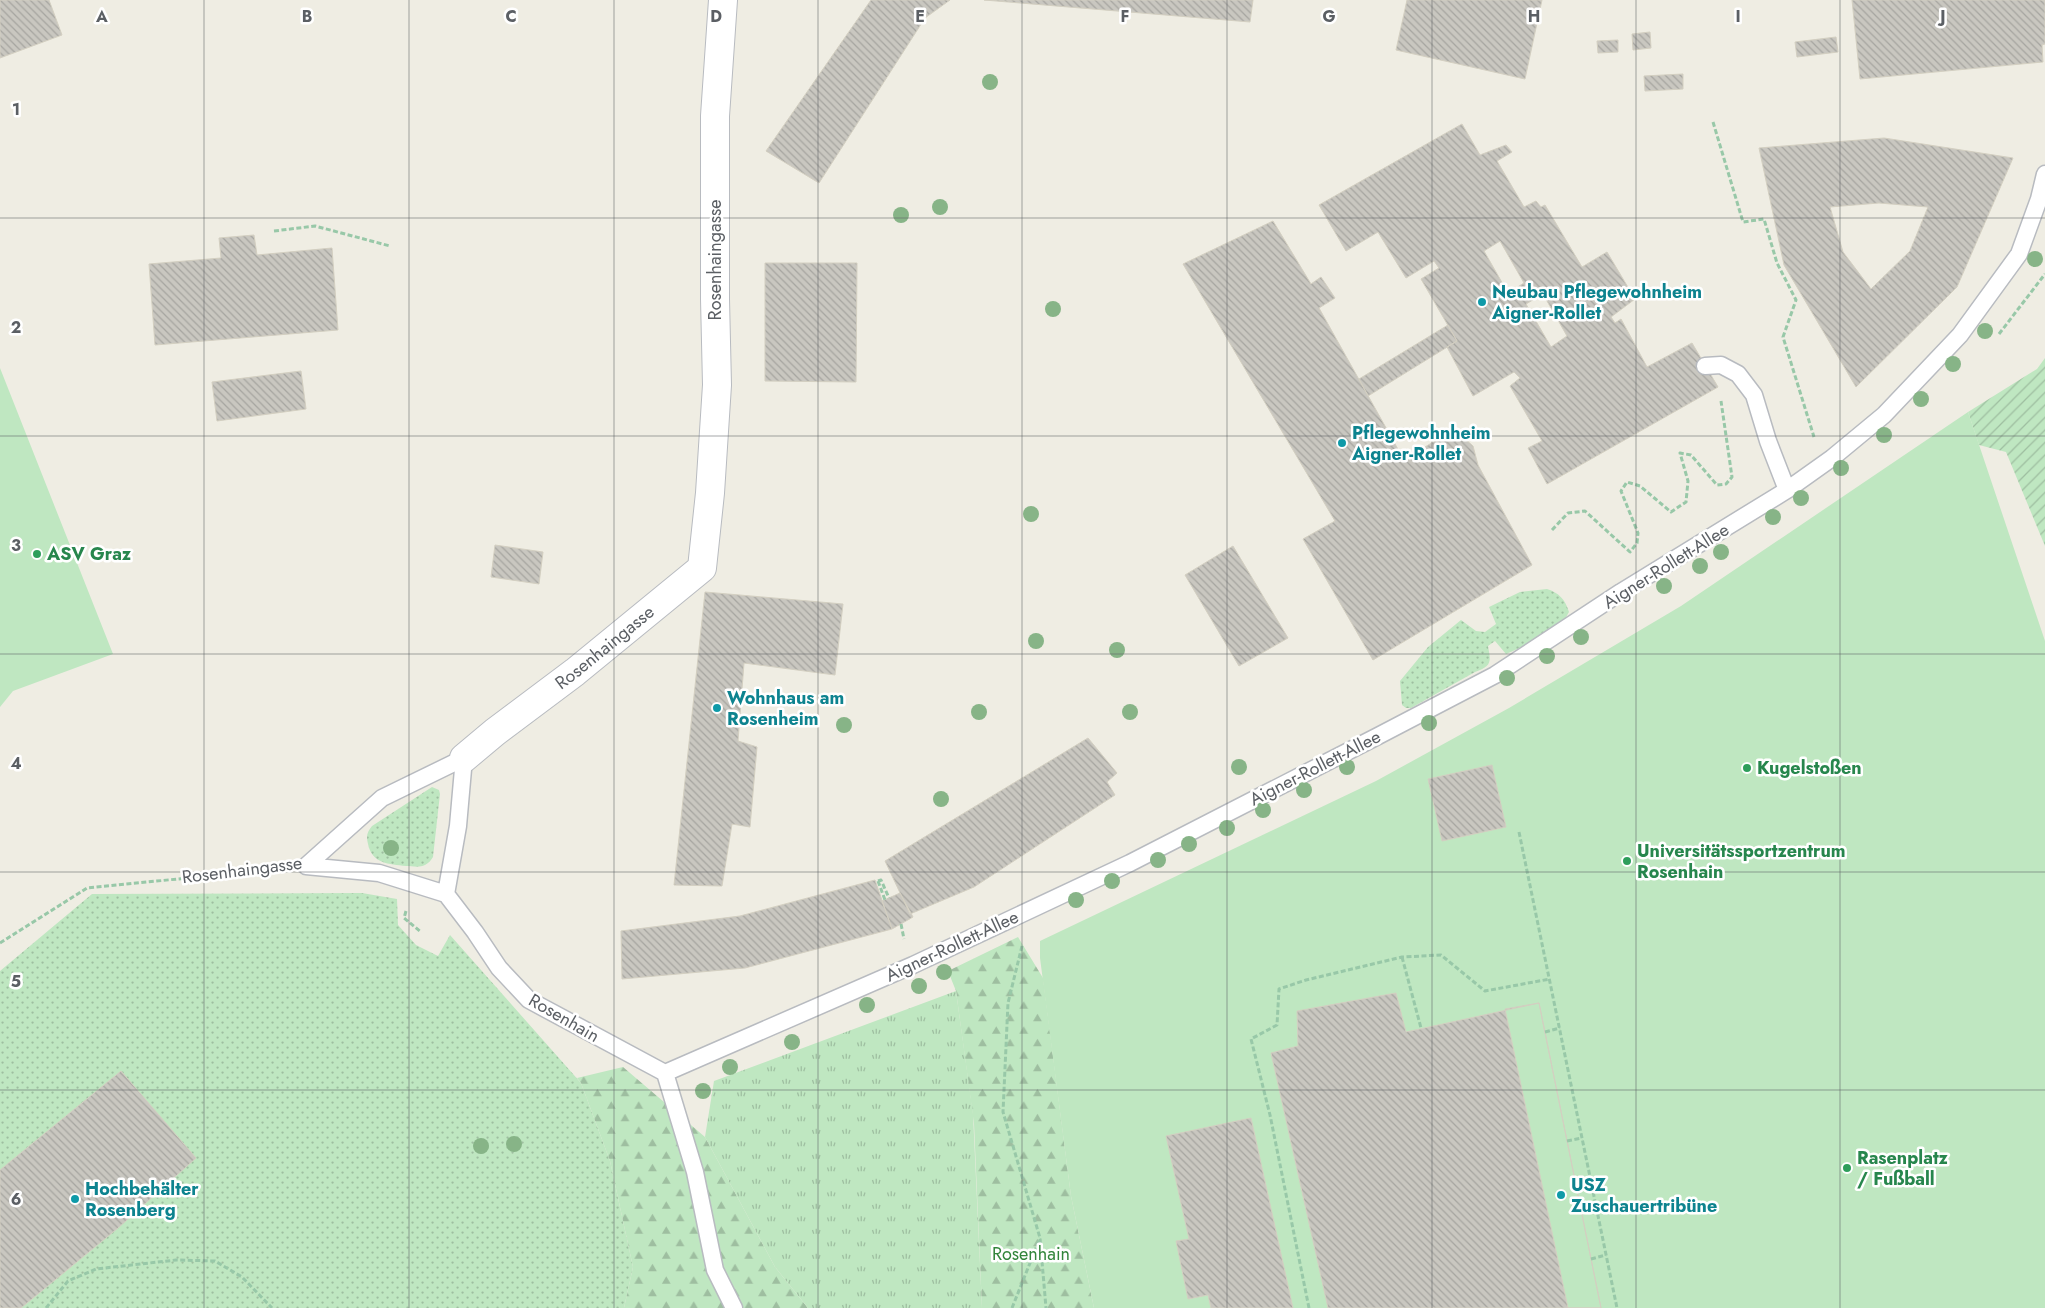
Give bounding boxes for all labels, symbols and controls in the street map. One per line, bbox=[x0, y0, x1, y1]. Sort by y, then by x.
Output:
text: A bbox=[95, 5, 108, 28]
text: B bbox=[302, 5, 312, 28]
text: C bbox=[505, 5, 517, 28]
text: D bbox=[710, 5, 722, 28]
text: E bbox=[915, 5, 925, 28]
text: F bbox=[1121, 5, 1129, 28]
text: G bbox=[1322, 5, 1336, 28]
text: H bbox=[1528, 5, 1540, 28]
text: I bbox=[1735, 5, 1741, 28]
text: J bbox=[1937, 5, 1946, 28]
text: 1 bbox=[12, 98, 20, 121]
street label: Rosenhaingasse bbox=[702, 200, 728, 320]
place label: Neubau Pflegewohnheim Aigner-Rollet bbox=[1491, 279, 1702, 326]
marker: Neubau Pflegewohnheim Aigner-Rollet bbox=[1476, 296, 1488, 308]
text: 2 bbox=[11, 316, 21, 339]
place label: Pflegewohnheim Aigner-Rollet bbox=[1351, 420, 1491, 467]
marker: Pflegewohnheim Aigner-Rollet bbox=[1336, 437, 1348, 449]
street label: Aigner-Rollett-Allee bbox=[1598, 517, 1734, 615]
text: 3 bbox=[11, 534, 21, 557]
place label: ASV Graz bbox=[46, 541, 132, 567]
marker: ASV Graz bbox=[31, 548, 43, 560]
street label: Rosenhaingasse bbox=[550, 599, 660, 696]
place label: Wohnhaus am Rosenheim bbox=[727, 685, 844, 732]
marker: Wohnhaus am Rosenheim bbox=[711, 702, 723, 714]
street label: Aigner-Rollett-Allee bbox=[1245, 724, 1385, 812]
text: 4 bbox=[10, 752, 22, 775]
place label: Kugelstoßen bbox=[1757, 755, 1862, 781]
marker: Kugelstoßen bbox=[1741, 762, 1753, 774]
place label: Universitätssportzentrum Rosenhain bbox=[1637, 838, 1846, 885]
street label: Rosenhaingasse bbox=[180, 850, 304, 890]
marker: Universitätssportzentrum Rosenhain bbox=[1621, 855, 1633, 867]
street label: Aigner-Rollett-Allee bbox=[881, 904, 1023, 988]
text: 5 bbox=[11, 970, 21, 993]
street label: Rosenhain bbox=[524, 987, 604, 1049]
place label: Rasenplatz / Fußball bbox=[1857, 1145, 1949, 1192]
marker: Rasenplatz / Fußball bbox=[1841, 1162, 1853, 1174]
place label: USZ Zuschauertribüne bbox=[1571, 1172, 1717, 1219]
place label: Hochbehälter Rosenberg bbox=[85, 1176, 199, 1223]
text: 6 bbox=[11, 1188, 21, 1211]
marker: USZ Zuschauertribüne bbox=[1555, 1189, 1567, 1201]
marker: Hochbehälter Rosenberg bbox=[69, 1193, 81, 1205]
park label: Rosenhain bbox=[992, 1241, 1070, 1267]

